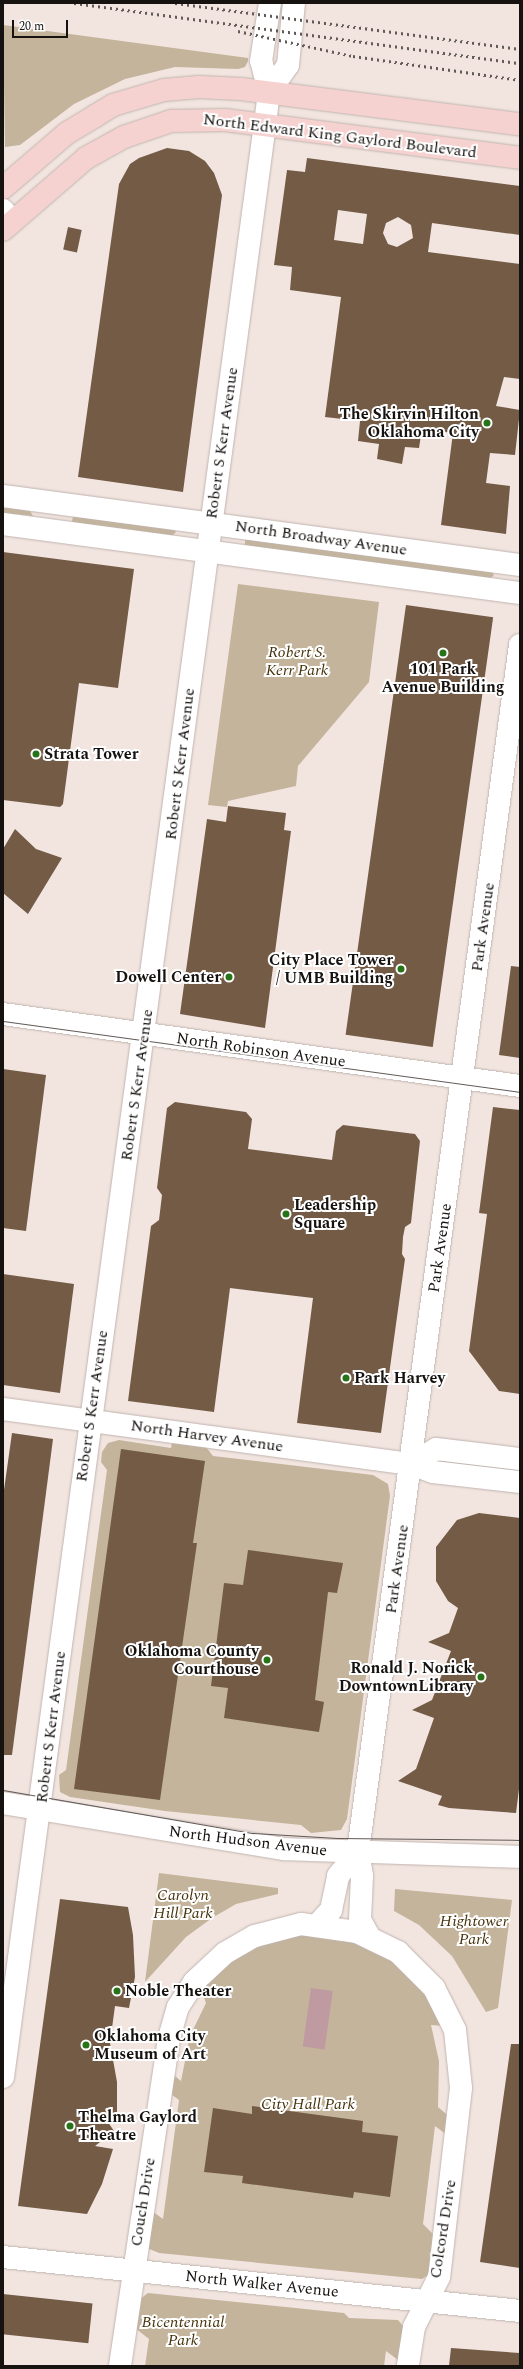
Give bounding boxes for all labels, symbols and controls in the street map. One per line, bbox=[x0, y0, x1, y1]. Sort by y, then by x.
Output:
scale bar bbox=[14, 12, 70, 38]
text: 20 m bbox=[19, 17, 44, 36]
street label: North Edward King Gaylord Boulevard bbox=[202, 110, 478, 162]
street label: Robert S Kerr Avenue bbox=[202, 366, 242, 520]
place label: The Skirvin Hilton Oklahoma City bbox=[340, 404, 479, 442]
marker: The Skirvin Hilton Oklahoma City bbox=[482, 418, 492, 428]
street label: North Broadway Avenue bbox=[234, 516, 408, 560]
park label: Robert S. Kerr Park bbox=[266, 642, 328, 680]
marker: 101 Park Avenue Building bbox=[438, 648, 448, 658]
place label: 101 Park Avenue Building bbox=[381, 659, 505, 697]
street label: Robert S Kerr Avenue bbox=[161, 687, 199, 841]
place label: Strata Tower bbox=[44, 744, 138, 764]
marker: Strata Tower bbox=[31, 749, 41, 759]
street label: Park Avenue bbox=[467, 881, 499, 973]
place label: City Place Tower / UMB Building bbox=[269, 950, 393, 988]
marker: City Place Tower / UMB Building bbox=[396, 964, 406, 974]
place label: Dowell Center bbox=[115, 967, 221, 987]
marker: Dowell Center bbox=[224, 972, 234, 982]
street label: Robert S Kerr Avenue bbox=[117, 1008, 157, 1162]
street label: North Robinson Avenue bbox=[175, 1029, 347, 1071]
place label: Leadership Square bbox=[294, 1195, 376, 1233]
street label: Park Avenue bbox=[424, 1202, 456, 1294]
marker: Leadership Square bbox=[281, 1209, 291, 1219]
street label: Robert S Kerr Avenue bbox=[72, 1329, 112, 1483]
place label: Park Harvey bbox=[354, 1368, 445, 1388]
marker: Park Harvey bbox=[341, 1373, 351, 1383]
street label: North Harvey Avenue bbox=[130, 1416, 284, 1456]
street label: Park Avenue bbox=[381, 1523, 413, 1615]
place label: Oklahoma County Courthouse bbox=[125, 1641, 259, 1679]
street label: Robert S Kerr Avenue bbox=[32, 1650, 70, 1804]
marker: Oklahoma County Courthouse bbox=[262, 1655, 272, 1665]
place label: Ronald J. Norick DowntownLibrary bbox=[339, 1658, 473, 1696]
marker: Ronald J. Norick DowntownLibrary bbox=[476, 1672, 486, 1682]
street label: North Hudson Avenue bbox=[168, 1822, 328, 1860]
park label: Carolyn Hill Park bbox=[153, 1885, 213, 1923]
park label: Hightower Park bbox=[440, 1911, 508, 1949]
place label: Noble Theater bbox=[125, 1981, 231, 2001]
marker: Noble Theater bbox=[112, 1986, 122, 1996]
place label: Oklahoma City Museum of Art bbox=[94, 2026, 206, 2064]
marker: Oklahoma City Museum of Art bbox=[81, 2040, 91, 2050]
park label: City Hall Park bbox=[261, 2094, 355, 2114]
place label: Thelma Gaylord Theatre bbox=[78, 2107, 197, 2145]
marker: Thelma Gaylord Theatre bbox=[65, 2121, 75, 2131]
street label: Couch Drive bbox=[127, 2156, 159, 2248]
street label: Colcord Drive bbox=[426, 2178, 460, 2280]
street label: North Walker Avenue bbox=[184, 2266, 340, 2302]
park label: Bicentennial Park bbox=[142, 2312, 224, 2350]

